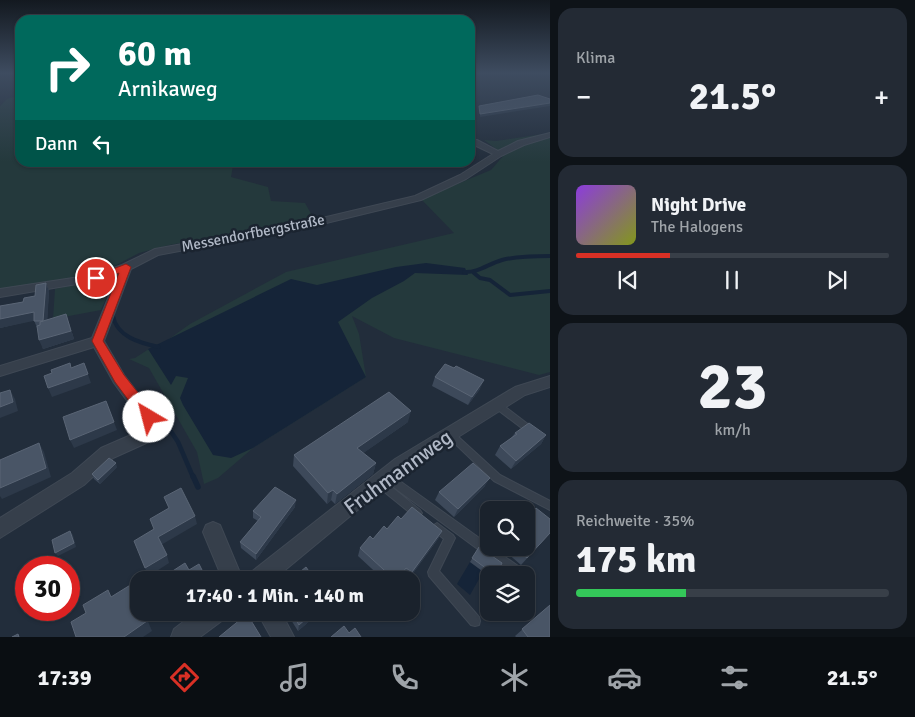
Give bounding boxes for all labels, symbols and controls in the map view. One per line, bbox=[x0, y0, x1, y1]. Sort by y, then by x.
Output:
text: 60 m bbox=[118, 32, 192, 75]
icon: right bbox=[35, 35, 100, 100]
text: Klima bbox=[576, 48, 615, 68]
text: 21.5° bbox=[689, 73, 776, 120]
text: Arnikaweg bbox=[118, 75, 218, 102]
text: − bbox=[576, 80, 591, 114]
text: + bbox=[874, 80, 889, 114]
icon: left bbox=[88, 130, 116, 158]
text: Dann bbox=[35, 132, 78, 156]
text: Night Drive bbox=[651, 193, 746, 217]
street label: Messendorfbergstraße bbox=[180, 210, 326, 256]
text: The Halogens bbox=[651, 217, 743, 237]
pin bbox=[75, 257, 117, 299]
icon: arrive bbox=[82, 264, 110, 292]
icon: previous bbox=[614, 266, 642, 294]
icon: pause bbox=[718, 266, 746, 294]
icon: next bbox=[823, 266, 851, 294]
text: 23 bbox=[697, 347, 768, 427]
position arrow bbox=[122, 390, 174, 442]
text: km/h bbox=[714, 420, 751, 440]
street label: Fruhmannweg bbox=[339, 424, 457, 520]
map controls bbox=[480, 501, 535, 621]
button: search bbox=[480, 501, 535, 556]
text: Reichweite · 35% bbox=[576, 511, 695, 531]
text: 175 km bbox=[576, 536, 697, 583]
speed limit sign: 30 bbox=[15, 556, 80, 621]
button: layers bbox=[480, 566, 535, 621]
text: 17:40 · 1 Min. · 140 m bbox=[186, 584, 364, 608]
icon: directions bbox=[167, 660, 202, 695]
icon: music bbox=[277, 660, 312, 695]
icon: phone bbox=[387, 660, 422, 695]
icon: climate bbox=[497, 660, 532, 695]
icon: car bbox=[607, 660, 642, 695]
icon: filters bbox=[717, 660, 752, 695]
text: 17:39 bbox=[38, 664, 92, 691]
text: 21.5° bbox=[827, 664, 877, 691]

